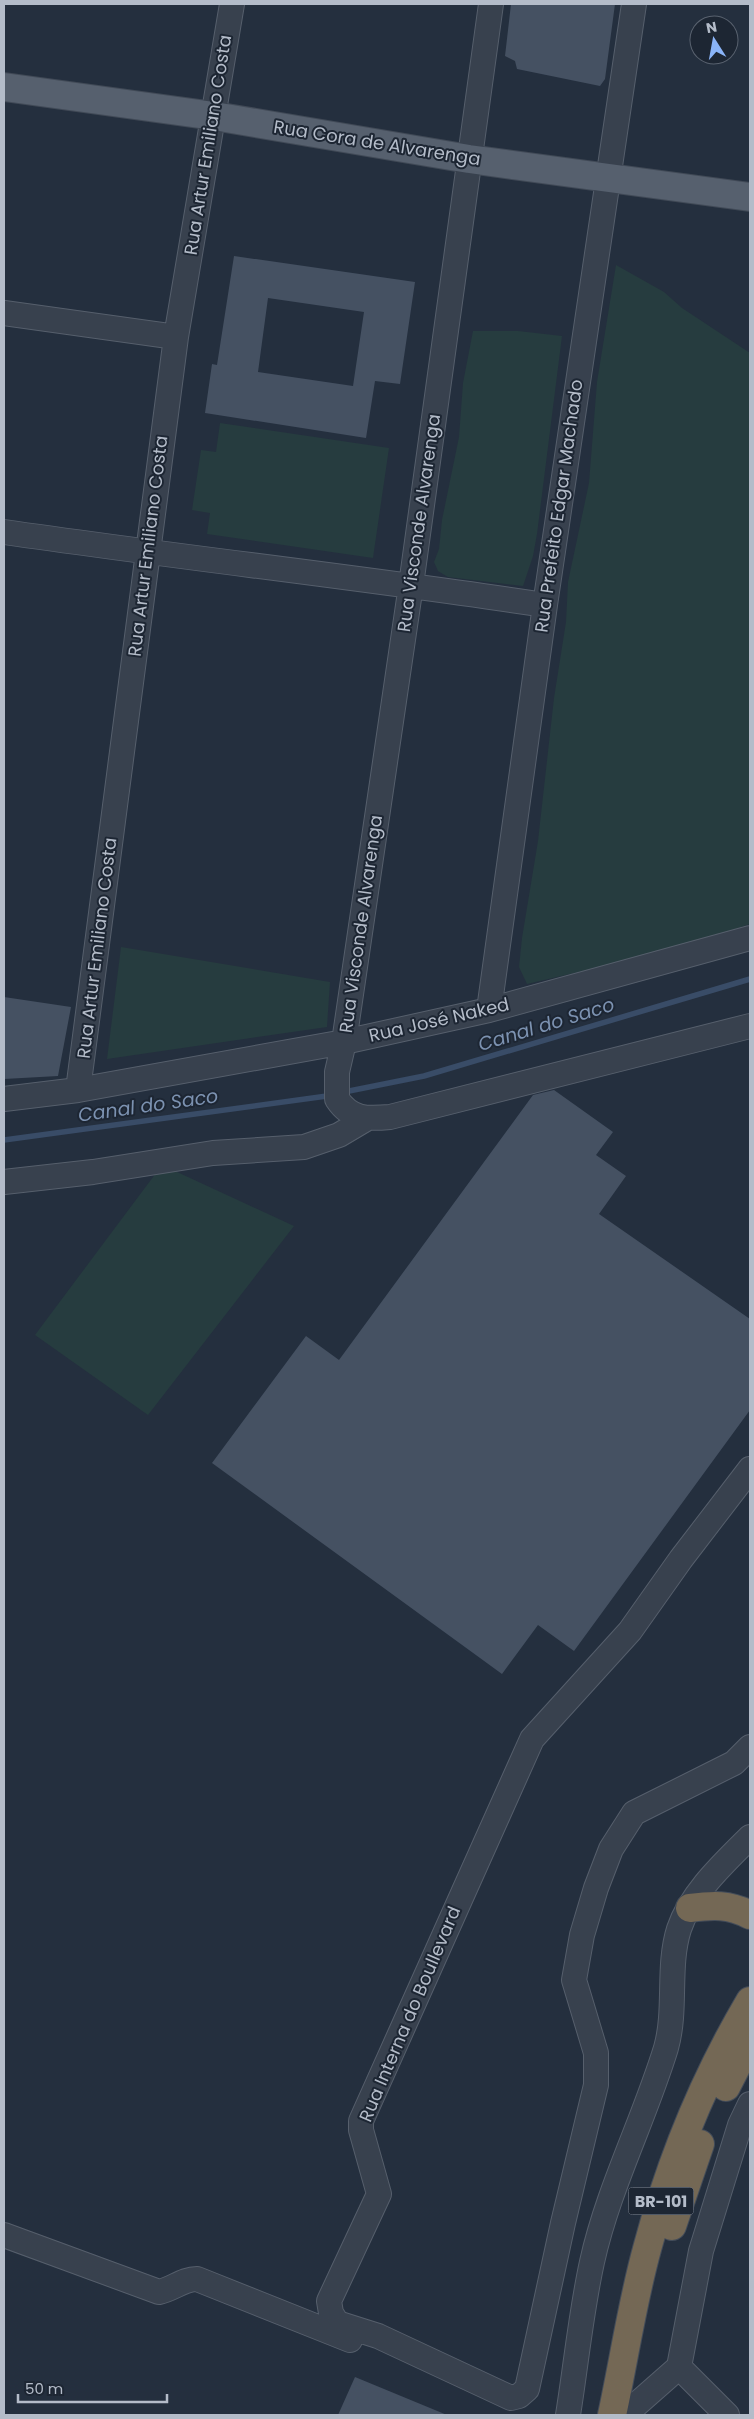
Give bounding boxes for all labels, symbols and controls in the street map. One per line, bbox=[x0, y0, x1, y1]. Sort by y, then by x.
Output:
north arrow bbox=[689, 15, 739, 65]
text: N bbox=[704, 16, 719, 38]
street label: Rua Artur Emiliano Costa bbox=[178, 33, 237, 257]
street label: Rua Cora de Alvarenga bbox=[272, 114, 482, 171]
street label: Rua Prefeito Edgar Machado bbox=[528, 378, 589, 634]
street label: Rua Visconde Alvarenga bbox=[391, 412, 446, 634]
street label: Rua Artur Emiliano Costa bbox=[122, 434, 173, 658]
street label: Rua Visconde Alvarenga bbox=[333, 813, 388, 1035]
street label: Rua Artur Emiliano Costa bbox=[71, 836, 122, 1060]
street label: Rua José Naked bbox=[366, 991, 512, 1048]
water label: Canal do Saco bbox=[475, 991, 618, 1058]
water label: Canal do Saco bbox=[76, 1082, 220, 1129]
street label: Rua Interna do Boullevard bbox=[353, 1902, 466, 2125]
road number: BR-101 bbox=[628, 2188, 694, 2214]
scale bar bbox=[18, 2372, 166, 2404]
text: 50 m bbox=[25, 2378, 63, 2399]

